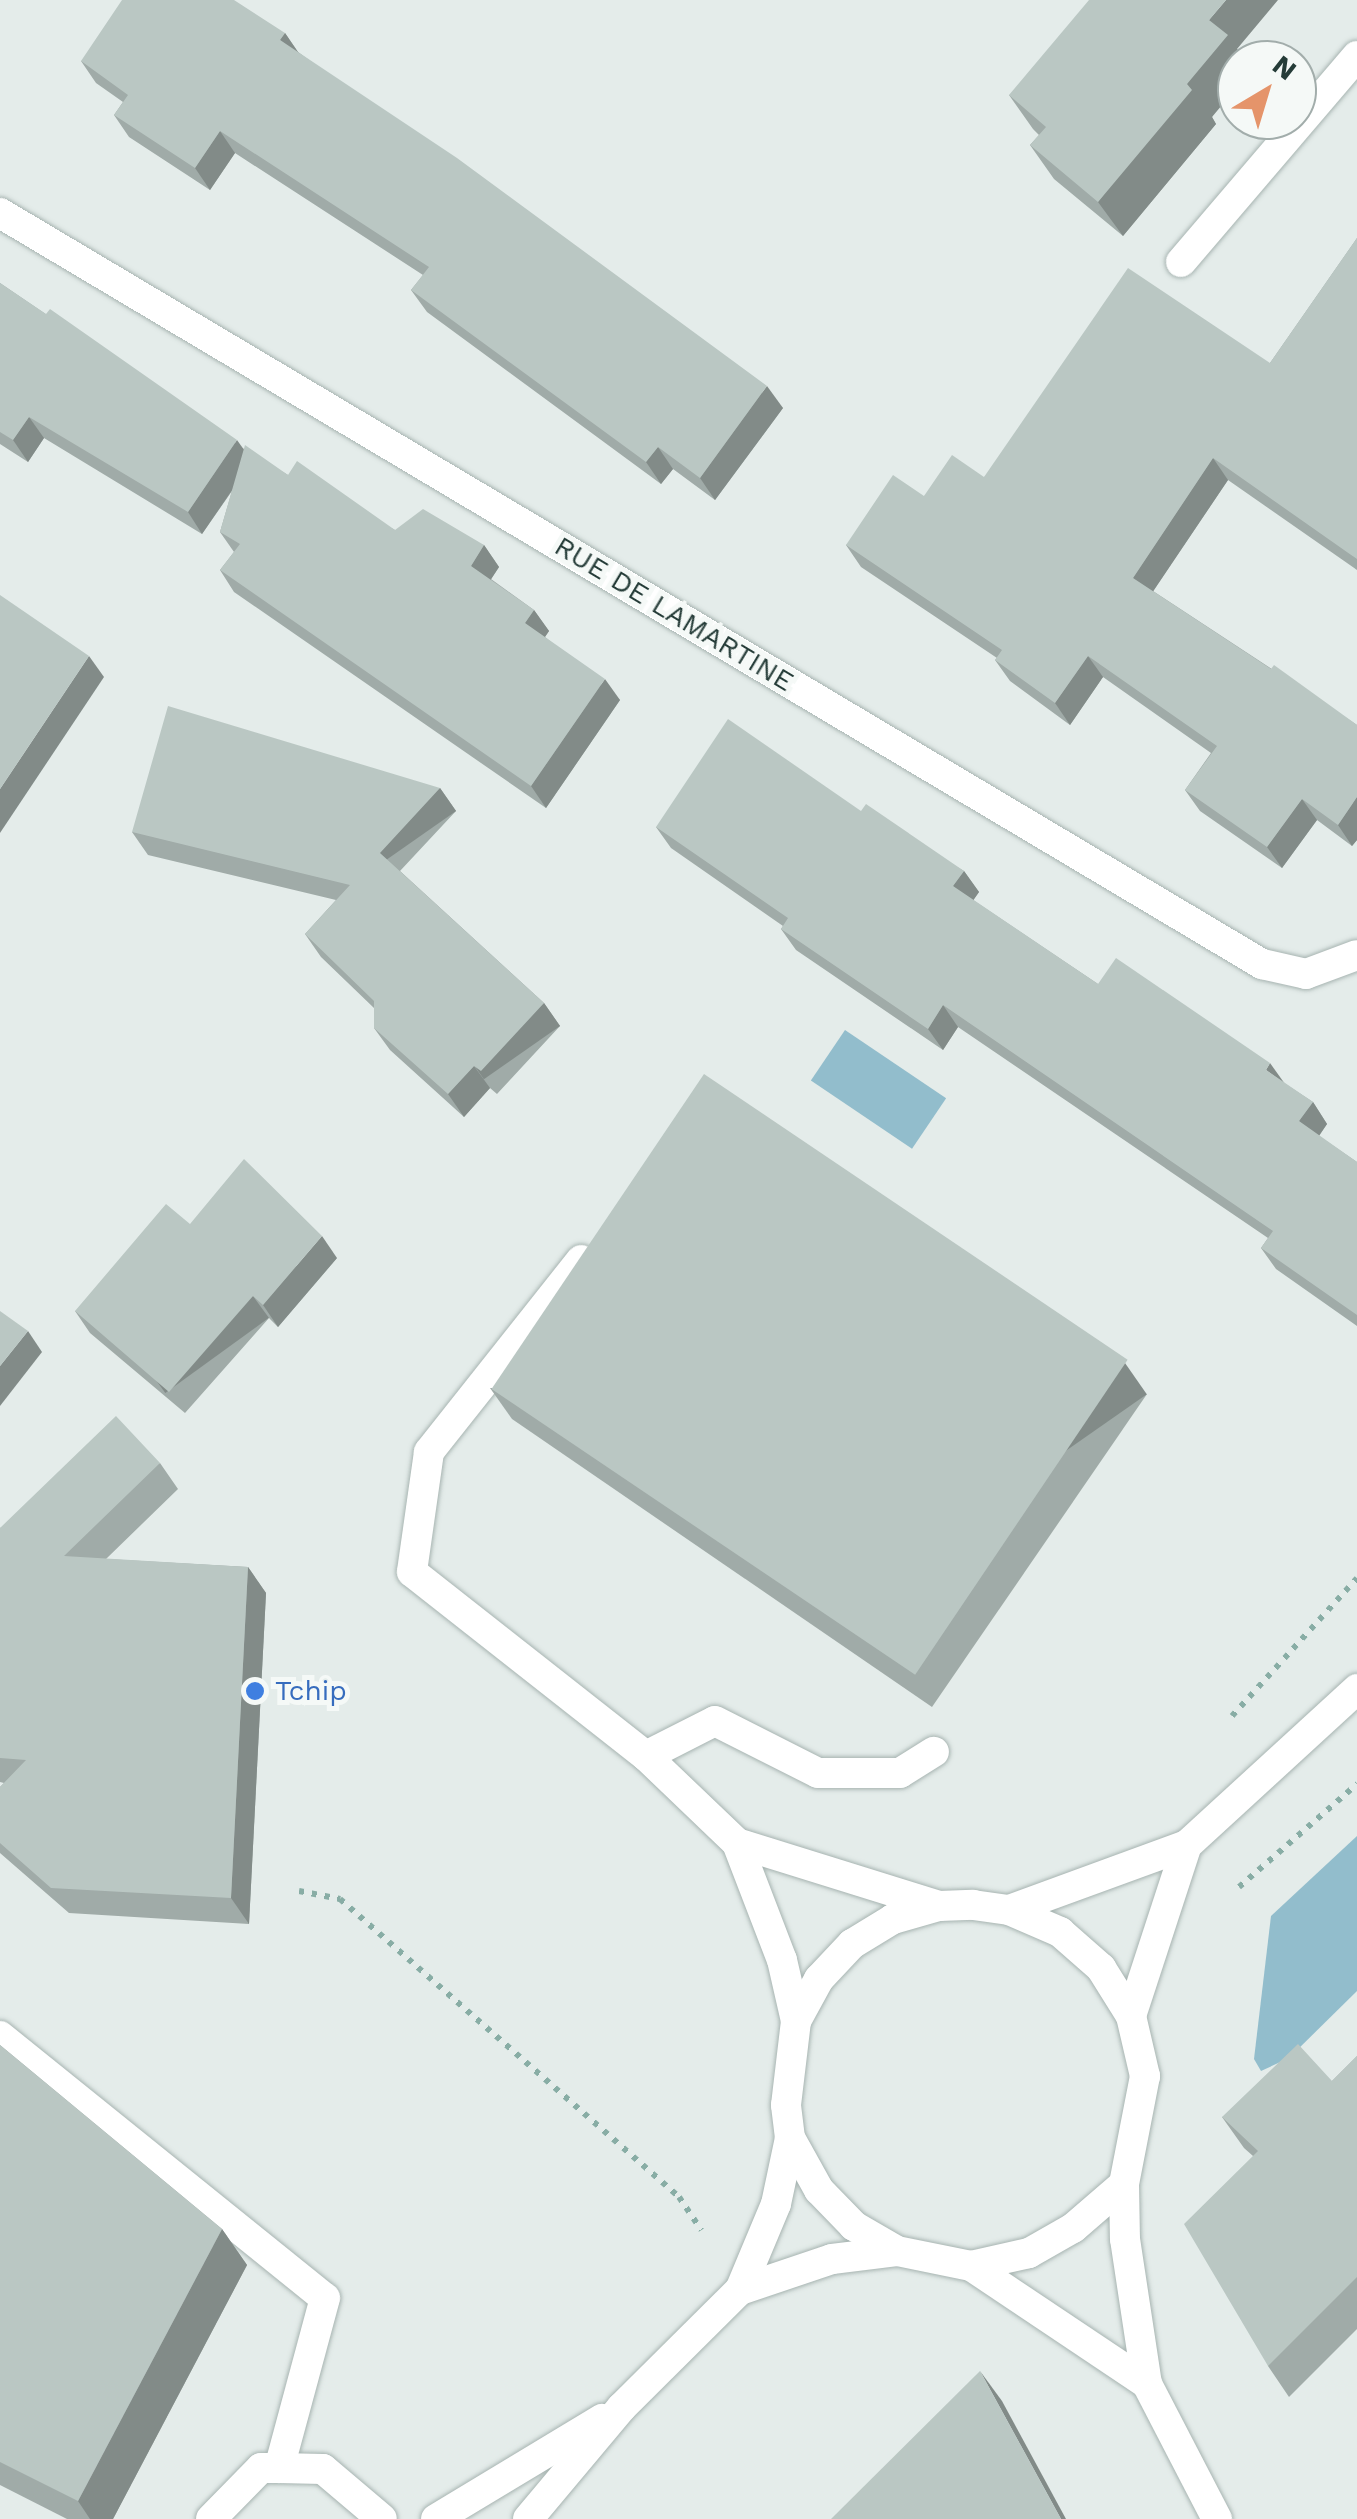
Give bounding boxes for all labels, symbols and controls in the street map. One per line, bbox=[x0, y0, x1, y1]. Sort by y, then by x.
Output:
north arrow bbox=[1217, 40, 1317, 140]
text: N bbox=[1266, 48, 1303, 87]
street label: RUE DE LAMARTINE bbox=[548, 529, 800, 699]
place label: Tchip bbox=[275, 1674, 347, 1708]
marker: Tchip bbox=[244, 1680, 266, 1702]

